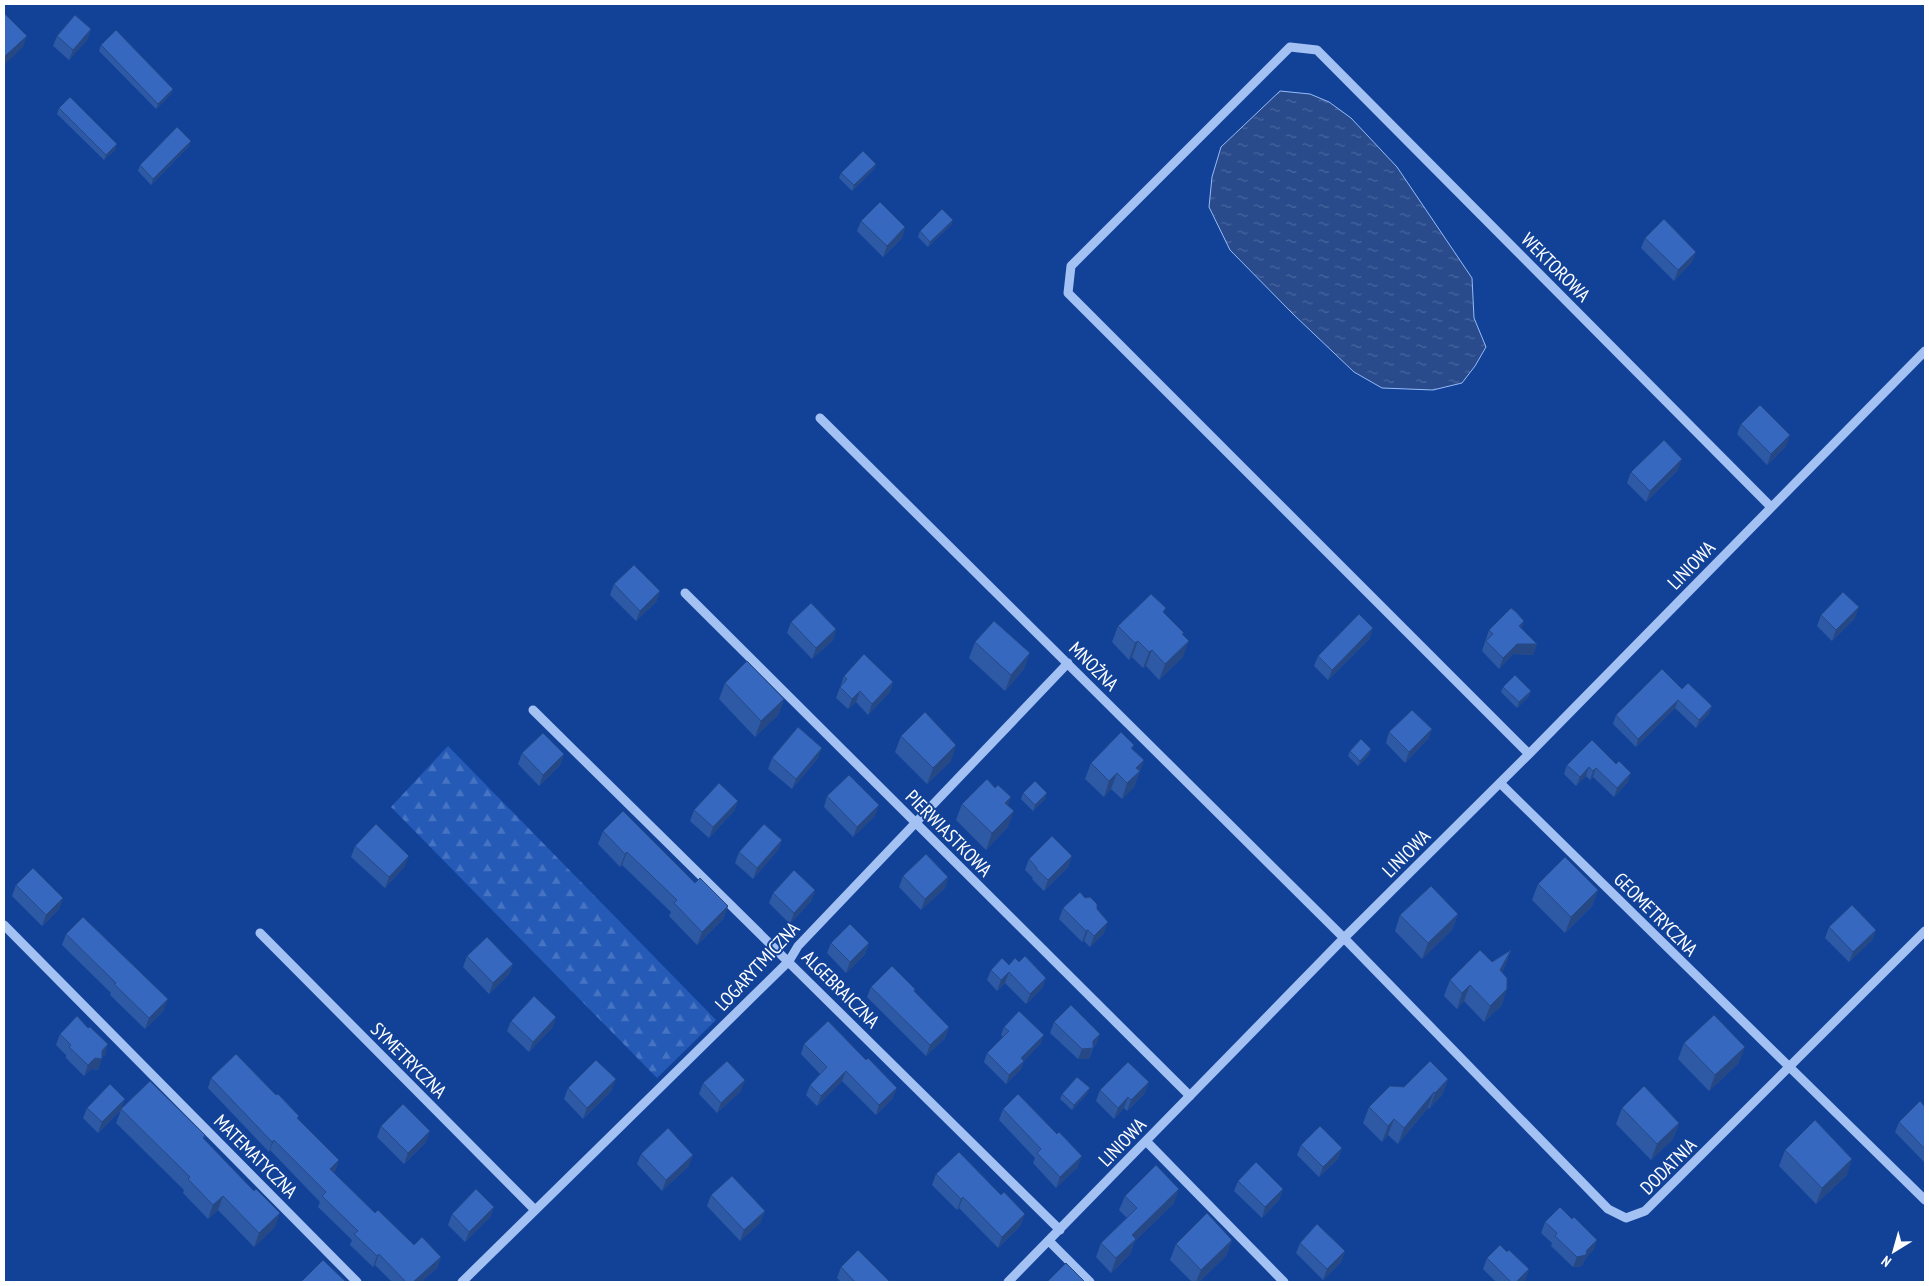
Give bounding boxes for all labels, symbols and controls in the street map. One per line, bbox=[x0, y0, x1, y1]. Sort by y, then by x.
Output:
street label: WEKTOROWA bbox=[1516, 227, 1596, 307]
street label: LINIOWA bbox=[1662, 536, 1720, 594]
street label: MNOŻNA bbox=[1064, 636, 1124, 696]
street label: PIERWIASTKOWA bbox=[901, 785, 997, 881]
street label: LINIOWA bbox=[1377, 824, 1435, 882]
street label: GEOMETRYCZNA bbox=[1609, 867, 1703, 961]
street label: LOGARYTMICZNA bbox=[710, 917, 804, 1015]
street label: ALGEBRAICZNA bbox=[797, 945, 885, 1033]
street label: SYMETRYCZNA bbox=[366, 1017, 452, 1103]
street label: MATEMATYCZNA bbox=[209, 1109, 303, 1203]
street label: LINIOWA bbox=[1093, 1113, 1151, 1171]
street label: DODATNIA bbox=[1635, 1133, 1701, 1199]
north arrow bbox=[1869, 1226, 1919, 1276]
text: N bbox=[1878, 1252, 1895, 1271]

